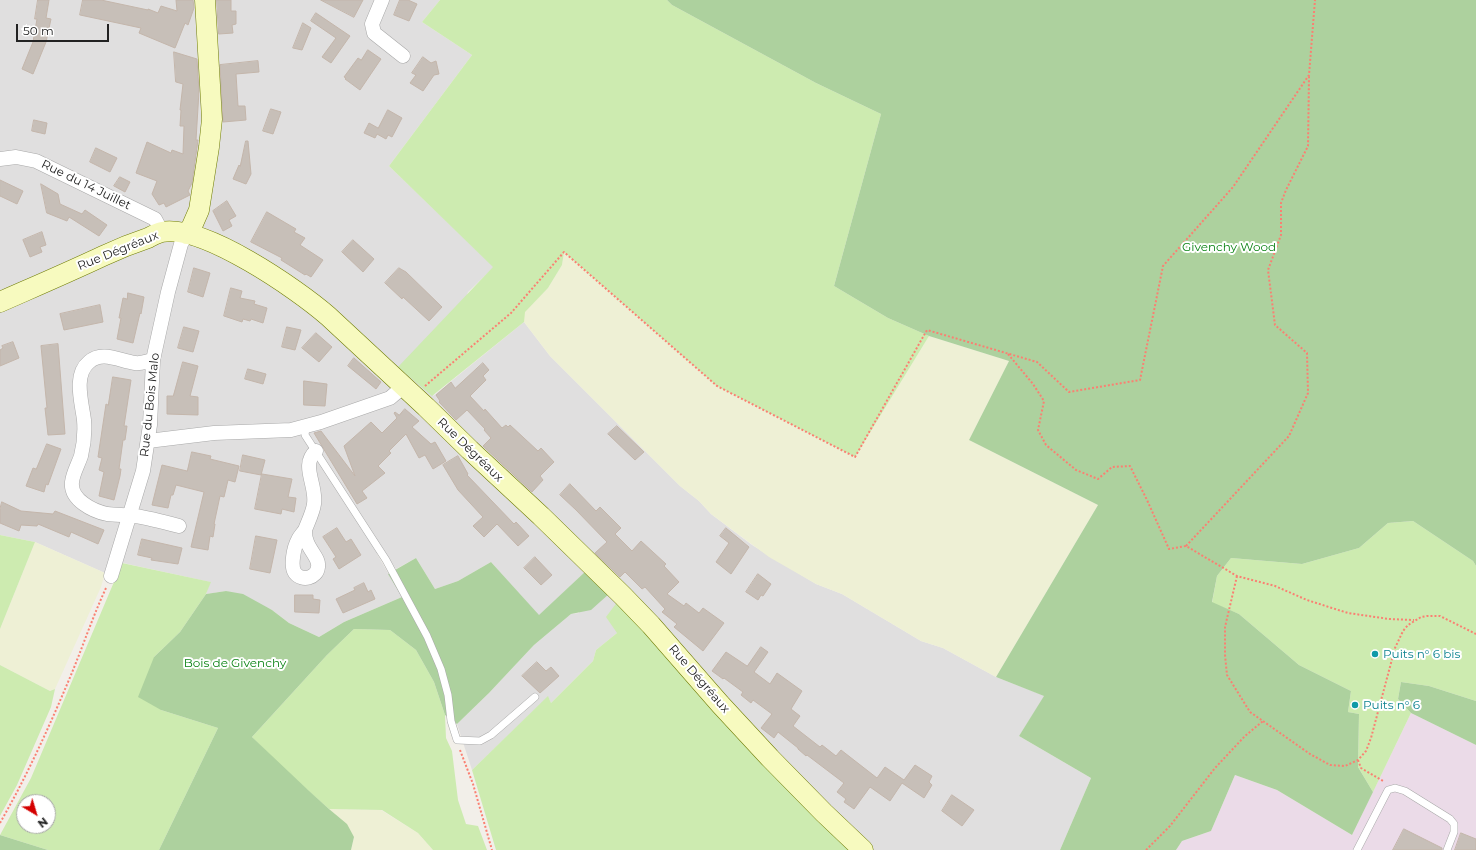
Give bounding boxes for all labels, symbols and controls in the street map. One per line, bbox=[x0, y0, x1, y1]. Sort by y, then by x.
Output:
scale bar bbox=[18, 16, 111, 42]
text: 50 m bbox=[23, 23, 54, 38]
street label: Rue du 14 Juillet bbox=[39, 157, 133, 213]
street label: Rue Dégréaux bbox=[76, 228, 160, 274]
park label: Givenchy Wood bbox=[1182, 240, 1276, 254]
street label: Rue du Bois Malo bbox=[137, 352, 163, 458]
street label: Rue Dégréaux bbox=[434, 415, 506, 485]
street label: Rue Dégréaux bbox=[665, 642, 733, 716]
place label: Puits n° 6 bis bbox=[1383, 647, 1460, 661]
marker: Puits n° 6 bis bbox=[1370, 649, 1380, 659]
park label: Bois de Givenchy bbox=[184, 656, 286, 670]
place label: Puits n° 6 bbox=[1363, 698, 1420, 712]
marker: Puits n° 6 bbox=[1350, 700, 1360, 710]
north arrow bbox=[16, 794, 56, 834]
text: N bbox=[35, 814, 51, 831]

